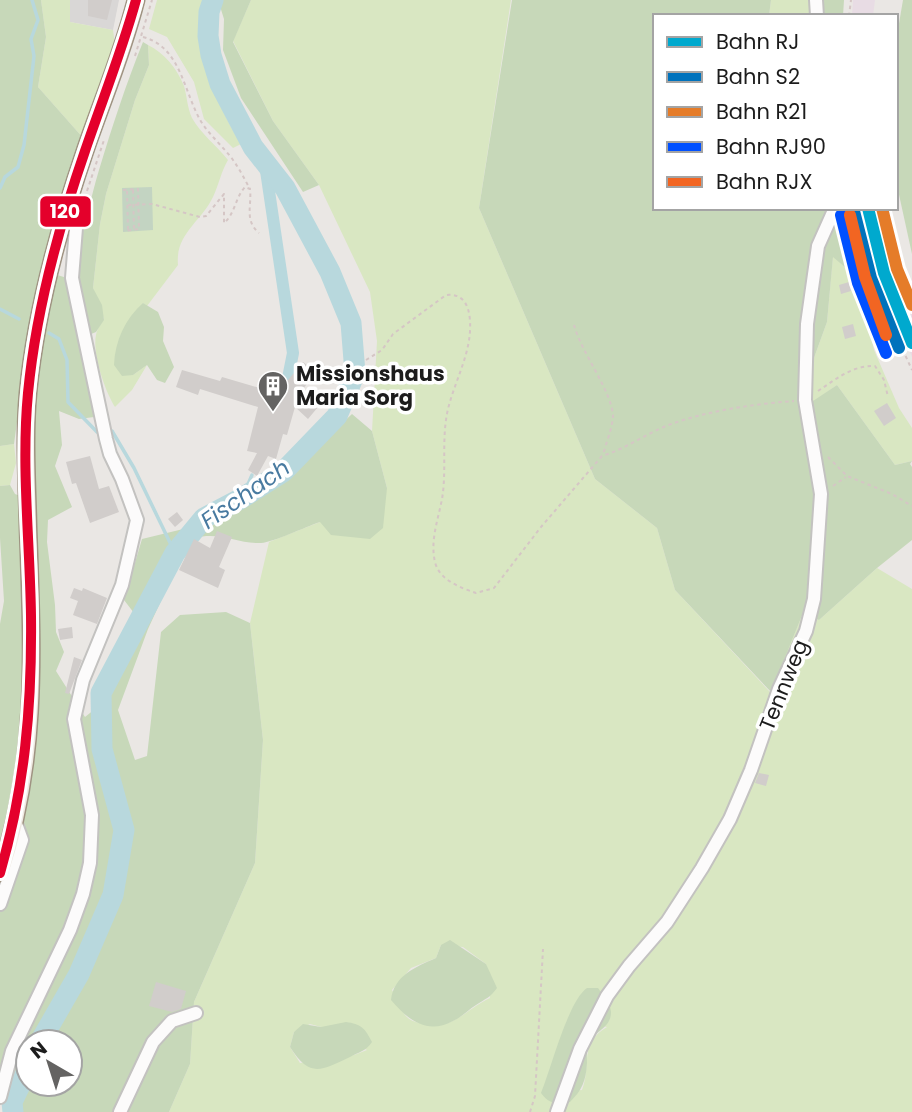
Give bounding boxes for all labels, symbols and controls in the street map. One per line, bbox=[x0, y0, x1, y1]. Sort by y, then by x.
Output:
legend bbox=[653, 14, 898, 210]
text: Bahn RJ bbox=[716, 27, 799, 56]
text: Bahn S2 bbox=[716, 62, 800, 91]
text: Bahn R21 bbox=[716, 97, 807, 126]
text: Bahn RJ90 bbox=[716, 132, 826, 161]
text: Bahn RJX bbox=[716, 167, 813, 196]
line badge: 120 bbox=[39, 195, 92, 228]
text: 120 bbox=[50, 198, 80, 225]
place label: Missionshaus Maria Sorg bbox=[296, 359, 445, 412]
building icon: Missionshaus Maria Sorg bbox=[256, 369, 290, 413]
water label: Fischach bbox=[194, 452, 296, 536]
street label: Tennweg bbox=[752, 635, 815, 735]
north arrow bbox=[14, 1028, 84, 1098]
text: N bbox=[25, 1035, 53, 1065]

